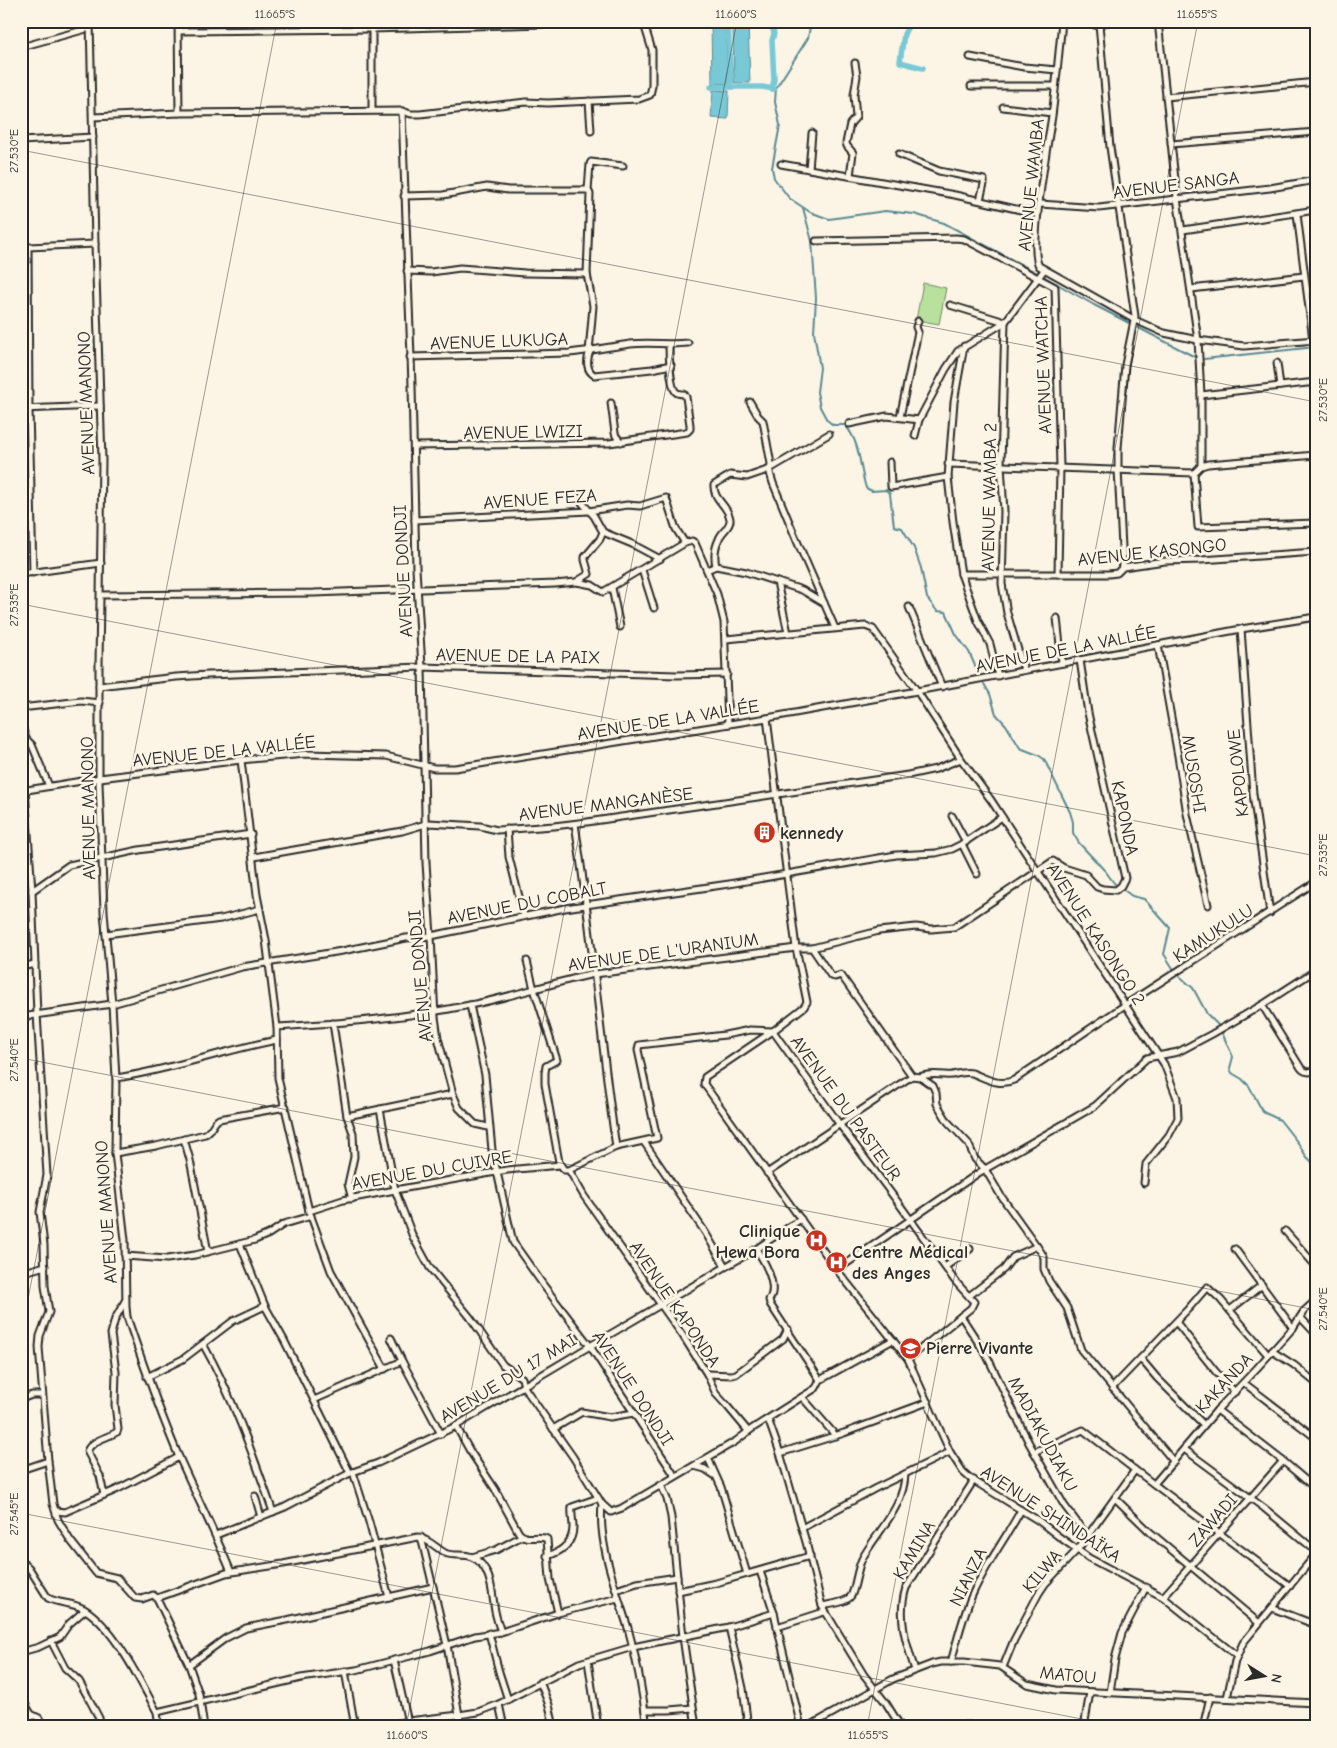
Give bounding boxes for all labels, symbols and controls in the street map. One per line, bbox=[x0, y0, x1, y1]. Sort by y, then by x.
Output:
text: 11.665°S bbox=[255, 7, 296, 21]
text: 11.660°S bbox=[715, 7, 757, 21]
text: 11.655°S bbox=[1177, 7, 1218, 21]
street label: AVENUE WAMBA bbox=[1014, 118, 1049, 252]
text: 27.530°E bbox=[7, 129, 21, 173]
street label: AVENUE SANGA bbox=[1112, 167, 1240, 204]
street label: AVENUE WATCHA bbox=[1031, 296, 1056, 434]
street label: AVENUE LUKUGA bbox=[430, 329, 568, 354]
street label: AVENUE MANONO bbox=[73, 331, 100, 475]
text: 27.530°E bbox=[1316, 378, 1330, 422]
street label: AVENUE LWIZI bbox=[463, 421, 583, 444]
street label: AVENUE WAMBA 2 bbox=[978, 423, 1001, 571]
street label: AVENUE FEZA bbox=[483, 485, 597, 514]
street label: AVENUE DONDJI bbox=[390, 504, 417, 638]
street label: AVENUE KASONGO bbox=[1077, 534, 1228, 571]
text: 27.535°E bbox=[7, 583, 21, 627]
street label: AVENUE DE LA VALLÉE bbox=[974, 621, 1158, 677]
street label: AVENUE DE LA PAIX bbox=[436, 645, 600, 668]
street label: AVENUE DE LA VALLÉE bbox=[576, 695, 761, 745]
street label: KAPOLOWE bbox=[1223, 728, 1254, 818]
street label: AVENUE DE LA VALLÉE bbox=[132, 730, 317, 772]
street label: MUSOSHI bbox=[1177, 733, 1210, 815]
street label: AVENUE MANONO bbox=[77, 736, 100, 880]
street label: KAPONDA bbox=[1106, 779, 1143, 857]
street label: AVENUE MANGANÈSE bbox=[518, 782, 695, 826]
building icon: kennedy bbox=[752, 821, 776, 845]
place label: kennedy bbox=[780, 823, 844, 844]
text: 27.535°E bbox=[1316, 833, 1330, 877]
street label: AVENUE KASONGO 2 bbox=[1042, 859, 1149, 1009]
street label: AVENUE DU COBALT bbox=[446, 878, 609, 929]
street label: KAMUKULU bbox=[1169, 900, 1257, 967]
street label: AVENUE DONDJI bbox=[404, 909, 437, 1043]
street label: AVENUE DE L'URANIUM bbox=[566, 929, 760, 976]
street label: AVENUE DU PASTEUR bbox=[786, 1032, 905, 1185]
text: 27.540°E bbox=[7, 1038, 21, 1082]
street label: AVENUE MANONO bbox=[91, 1140, 122, 1284]
street label: AVENUE DU CUIVRE bbox=[350, 1146, 514, 1195]
place label: Clinique Hewa Bora bbox=[715, 1221, 800, 1263]
hospital icon: Clinique Hewa Bora bbox=[804, 1229, 828, 1253]
street label: AVENUE KAPONDA bbox=[625, 1237, 724, 1371]
place label: Centre Médical des Anges bbox=[852, 1242, 968, 1284]
hospital icon: Centre Médical des Anges bbox=[824, 1250, 848, 1274]
text: 27.540°E bbox=[1316, 1287, 1330, 1331]
street label: AVENUE DONDJI bbox=[588, 1327, 678, 1450]
street label: AVENUE DU 17 MAI bbox=[436, 1329, 580, 1427]
school or university icon: Pierre Vivante bbox=[898, 1336, 922, 1360]
place label: Pierre Vivante bbox=[926, 1338, 1033, 1359]
street label: KAKANDA bbox=[1191, 1349, 1258, 1418]
street label: MADIAKUDIAKU bbox=[1003, 1373, 1082, 1495]
street label: AVENUE SHINDAÏKA bbox=[977, 1461, 1125, 1567]
street label: ZAWADI bbox=[1185, 1490, 1242, 1551]
text: 27.545°E bbox=[7, 1493, 21, 1535]
street label: KAMINA bbox=[889, 1517, 940, 1584]
street label: NIANZA bbox=[945, 1545, 992, 1610]
street label: KILWA bbox=[1018, 1545, 1067, 1597]
north arrow bbox=[1240, 1650, 1290, 1700]
street label: MATOU bbox=[1039, 1662, 1097, 1689]
text: N bbox=[1267, 1672, 1285, 1684]
text: 11.660°S bbox=[386, 1728, 428, 1742]
text: 11.655°S bbox=[848, 1728, 889, 1742]

